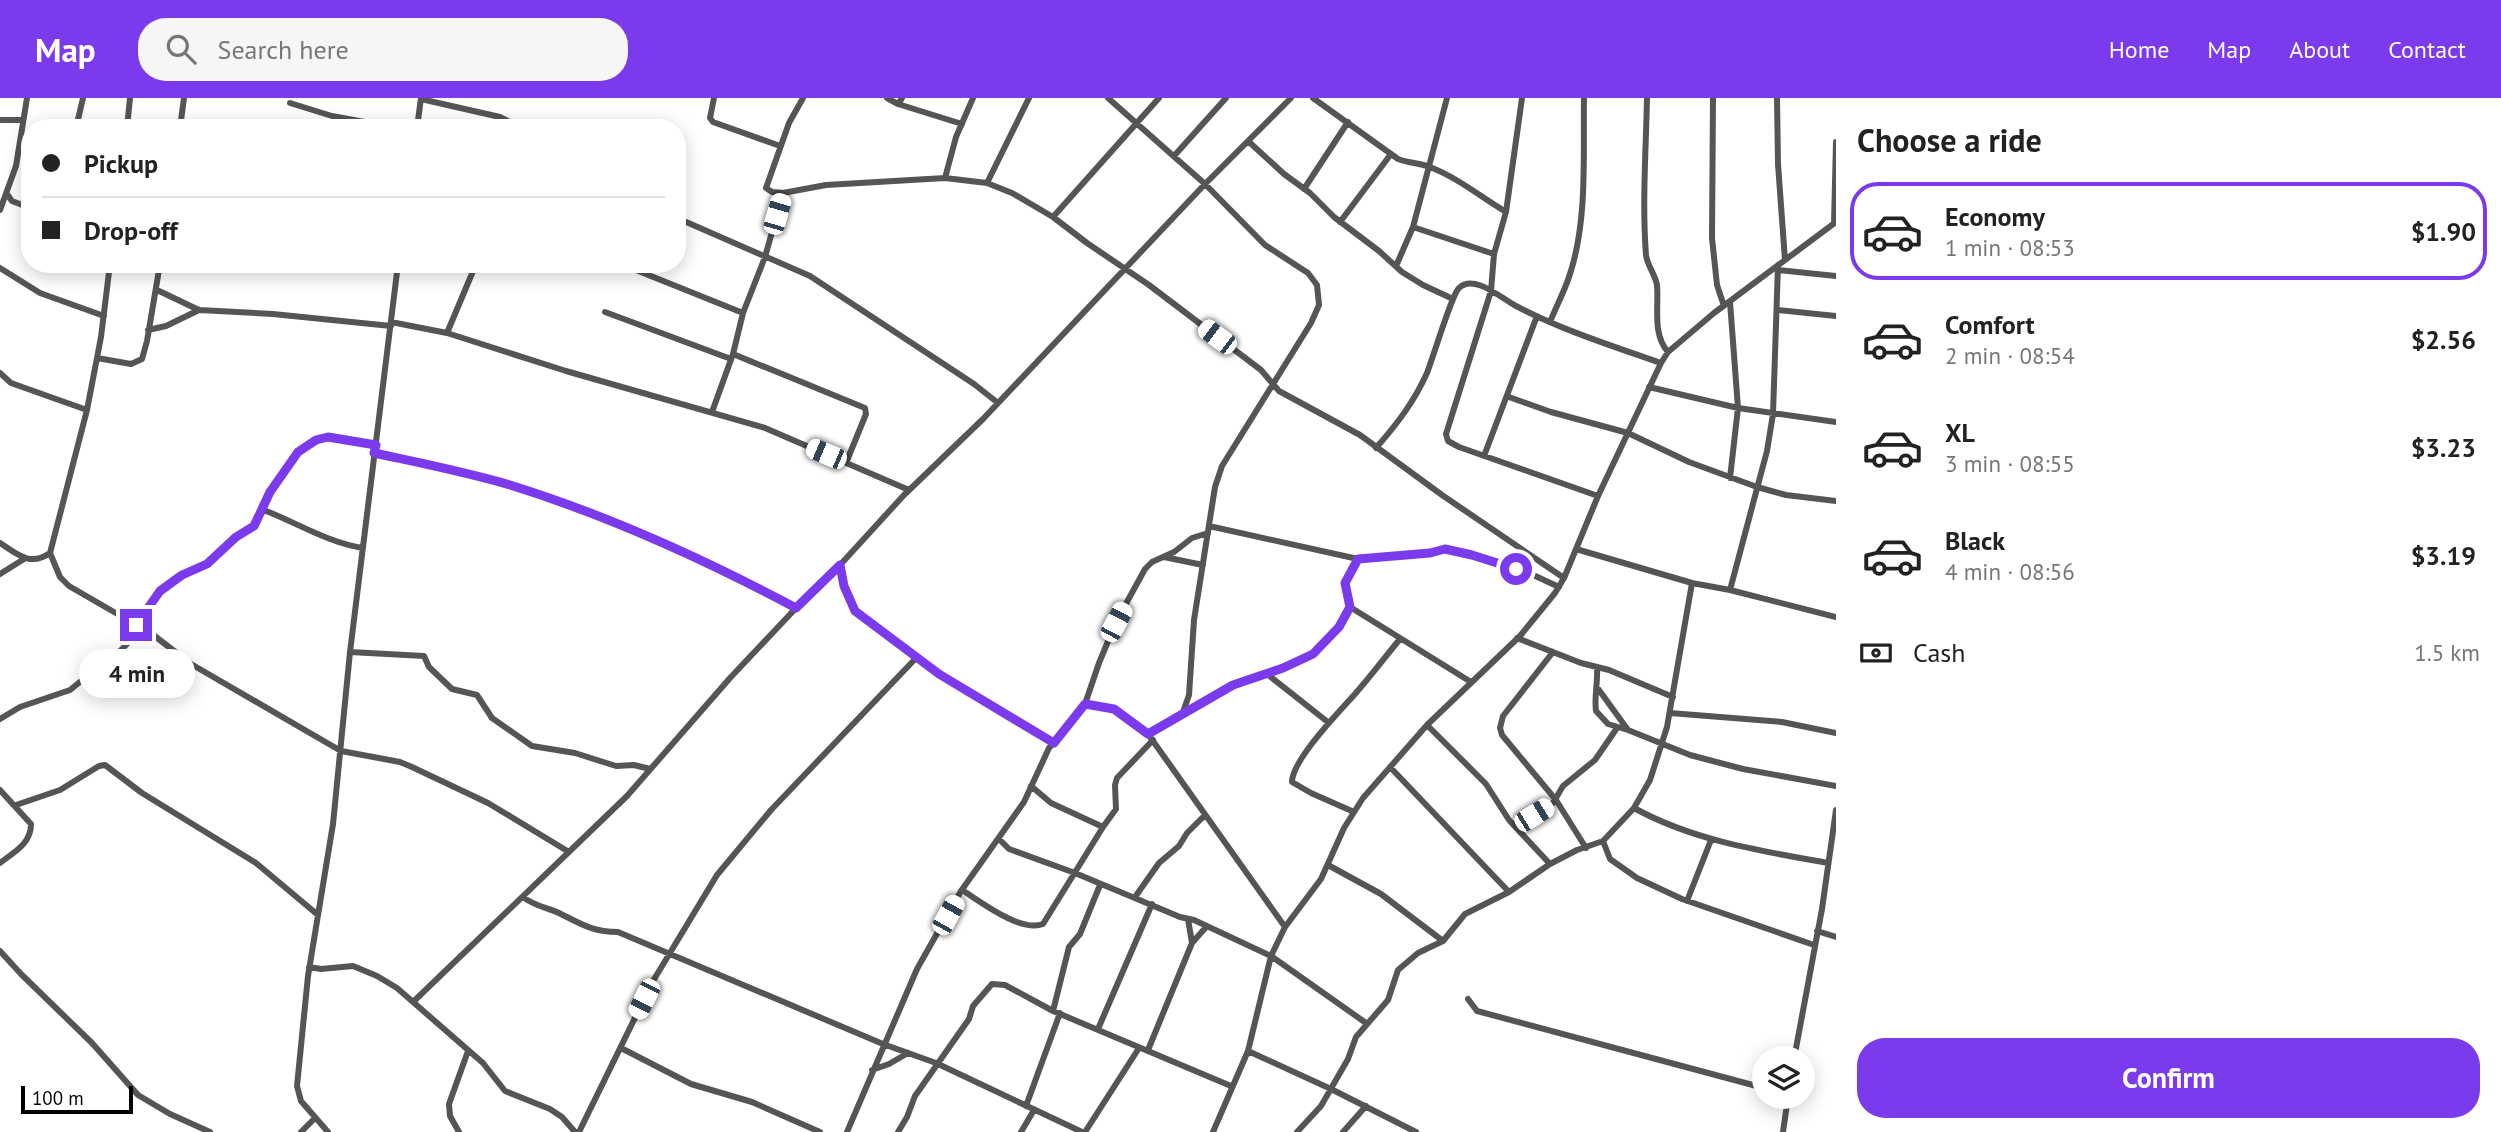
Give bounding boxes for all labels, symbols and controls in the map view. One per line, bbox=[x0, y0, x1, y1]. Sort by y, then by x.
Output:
search box bbox=[138, 18, 628, 81]
text: Map bbox=[35, 28, 96, 71]
icon: search bbox=[162, 30, 200, 68]
text: Search here bbox=[218, 33, 349, 66]
text: Home bbox=[2109, 34, 2169, 65]
text: Map bbox=[2207, 34, 2251, 65]
text: About bbox=[2289, 34, 2350, 65]
text: Contact bbox=[2388, 34, 2466, 65]
text: Choose a ride bbox=[1857, 119, 2042, 161]
text: Pickup bbox=[84, 147, 158, 180]
car bbox=[762, 191, 793, 237]
icon: car bbox=[1861, 200, 1924, 263]
text: Economy bbox=[1945, 200, 2045, 233]
text: Drop-off bbox=[84, 214, 178, 247]
text: $1.90 bbox=[2411, 215, 2476, 248]
text: 1 min · 08:53 bbox=[1945, 233, 2075, 262]
icon: car bbox=[1861, 308, 1924, 371]
text: Comfort bbox=[1945, 308, 2035, 341]
car bbox=[1194, 316, 1241, 358]
text: $2.56 bbox=[2411, 323, 2476, 356]
text: 2 min · 08:54 bbox=[1945, 341, 2075, 370]
icon: car bbox=[1861, 416, 1924, 479]
text: XL bbox=[1945, 416, 1975, 449]
text: $3.23 bbox=[2411, 431, 2476, 464]
car bbox=[803, 436, 850, 472]
text: 3 min · 08:55 bbox=[1945, 449, 2075, 478]
icon: car bbox=[1861, 524, 1924, 587]
text: Black bbox=[1945, 524, 2005, 557]
text: $3.19 bbox=[2411, 539, 2476, 572]
route start bbox=[1500, 553, 1532, 585]
text: 4 min · 08:56 bbox=[1945, 557, 2075, 586]
car bbox=[1097, 599, 1136, 645]
route end bbox=[120, 609, 152, 641]
icon: cash bbox=[1857, 634, 1895, 672]
text: Cash bbox=[1913, 636, 1965, 669]
text: 1.5 km bbox=[2414, 638, 2480, 667]
callout: 4 min bbox=[78, 650, 194, 698]
text: 4 min bbox=[109, 659, 165, 688]
car bbox=[1511, 795, 1558, 835]
car bbox=[929, 892, 968, 938]
car bbox=[626, 976, 663, 1022]
button: Confirm bbox=[1857, 1038, 2480, 1118]
map controls bbox=[1752, 1046, 1815, 1109]
button: layers bbox=[1752, 1046, 1815, 1109]
scale bar bbox=[21, 1083, 133, 1115]
text: 100 m bbox=[32, 1086, 84, 1110]

